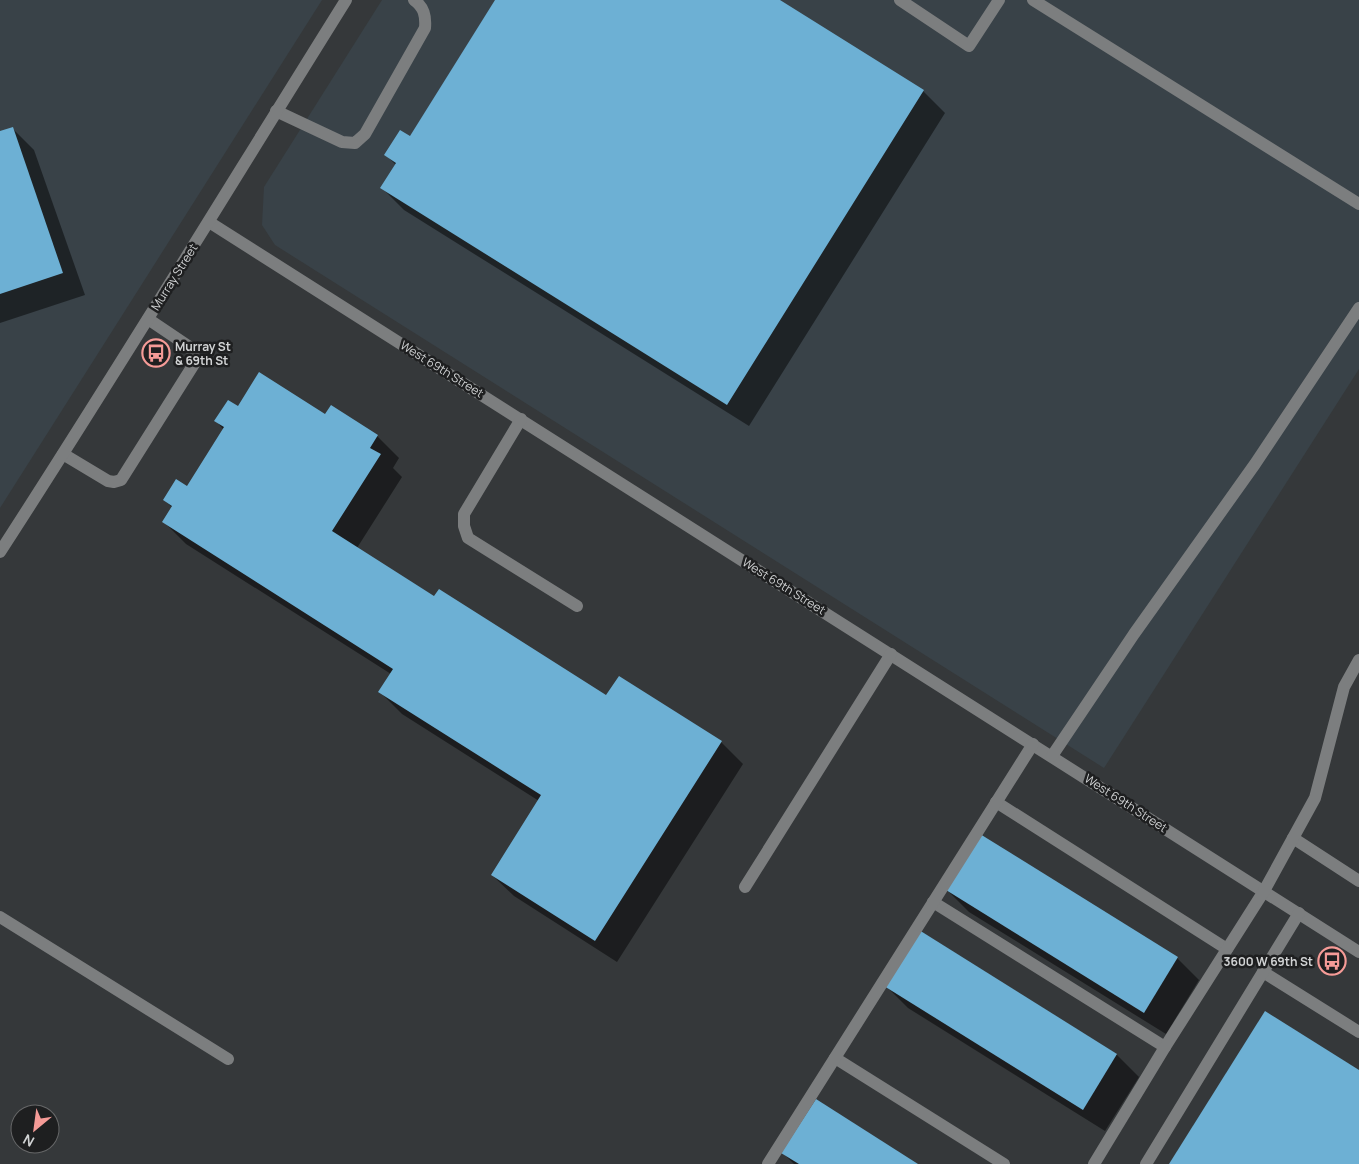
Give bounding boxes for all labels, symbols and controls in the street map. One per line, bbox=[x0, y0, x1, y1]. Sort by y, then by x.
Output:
street label: Murray Street bbox=[147, 240, 201, 314]
street label: West 69th Street bbox=[397, 337, 487, 402]
bus stop icon: Murray St & 69th St bbox=[141, 338, 171, 368]
place label: Murray St & 69th St bbox=[175, 338, 231, 369]
street label: West 69th Street bbox=[739, 554, 829, 619]
street label: West 69th Street bbox=[1081, 770, 1171, 836]
bus stop icon: 3600 W 69th St bbox=[1317, 946, 1347, 976]
place label: 3600 W 69th St bbox=[1223, 953, 1313, 970]
north arrow bbox=[10, 1104, 60, 1154]
text: N bbox=[19, 1130, 37, 1152]

